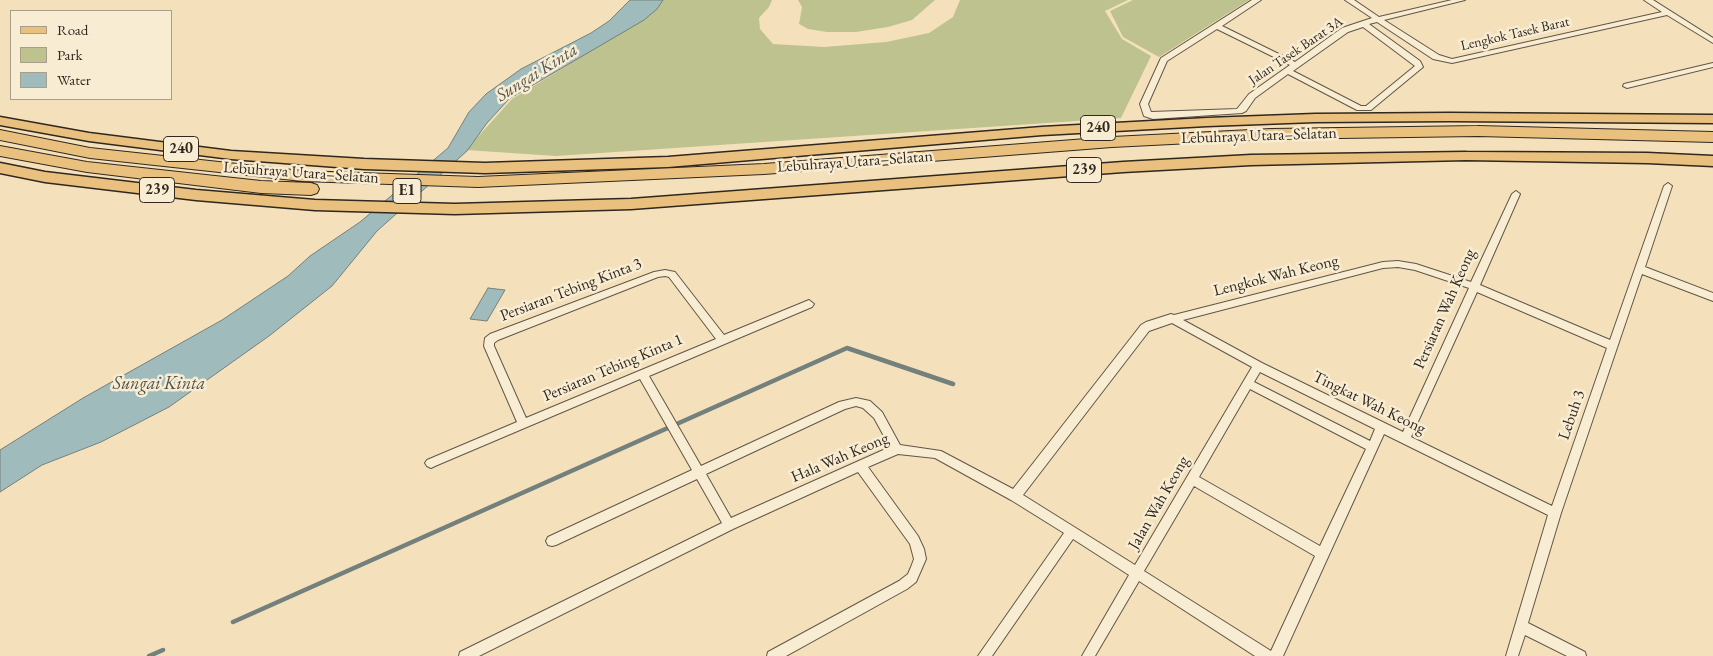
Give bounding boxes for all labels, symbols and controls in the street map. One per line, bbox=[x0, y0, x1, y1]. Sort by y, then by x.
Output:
legend bbox=[10, 10, 172, 100]
street label: Jalan Tasek Barat 3A bbox=[1246, 13, 1346, 89]
street label: Lengkok Tasek Barat bbox=[1459, 13, 1571, 55]
text: Road bbox=[57, 20, 88, 39]
water label: Sungai Kinta bbox=[492, 39, 582, 107]
text: Park bbox=[57, 45, 83, 64]
text: Water bbox=[57, 70, 91, 89]
road number: 240 bbox=[1080, 116, 1116, 140]
street label: Lebuhraya Utara–Selatan bbox=[1181, 124, 1337, 148]
road number: 240 bbox=[164, 136, 198, 162]
street label: Lebuhraya Utara–Selatan bbox=[777, 147, 933, 177]
street label: Lebuhraya Utara–Selatan bbox=[223, 158, 379, 188]
road number: 239 bbox=[1066, 158, 1102, 182]
road number: 239 bbox=[140, 178, 174, 202]
road number: E1 bbox=[393, 178, 421, 204]
street label: Persiaran Wah Keong bbox=[1410, 246, 1480, 372]
street label: Lengkok Wah Keong bbox=[1212, 251, 1340, 301]
street label: Persiaran Tebing Kinta 3 bbox=[498, 254, 644, 326]
street label: Persiaran Tebing Kinta 1 bbox=[540, 330, 686, 406]
street label: Tingkat Wah Keong bbox=[1309, 367, 1429, 439]
water label: Sungai Kinta bbox=[113, 373, 205, 395]
street label: Lebuh 3 bbox=[1555, 388, 1589, 442]
street label: Hala Wah Keong bbox=[788, 429, 892, 487]
street label: Jalan Wah Keong bbox=[1124, 453, 1194, 553]

